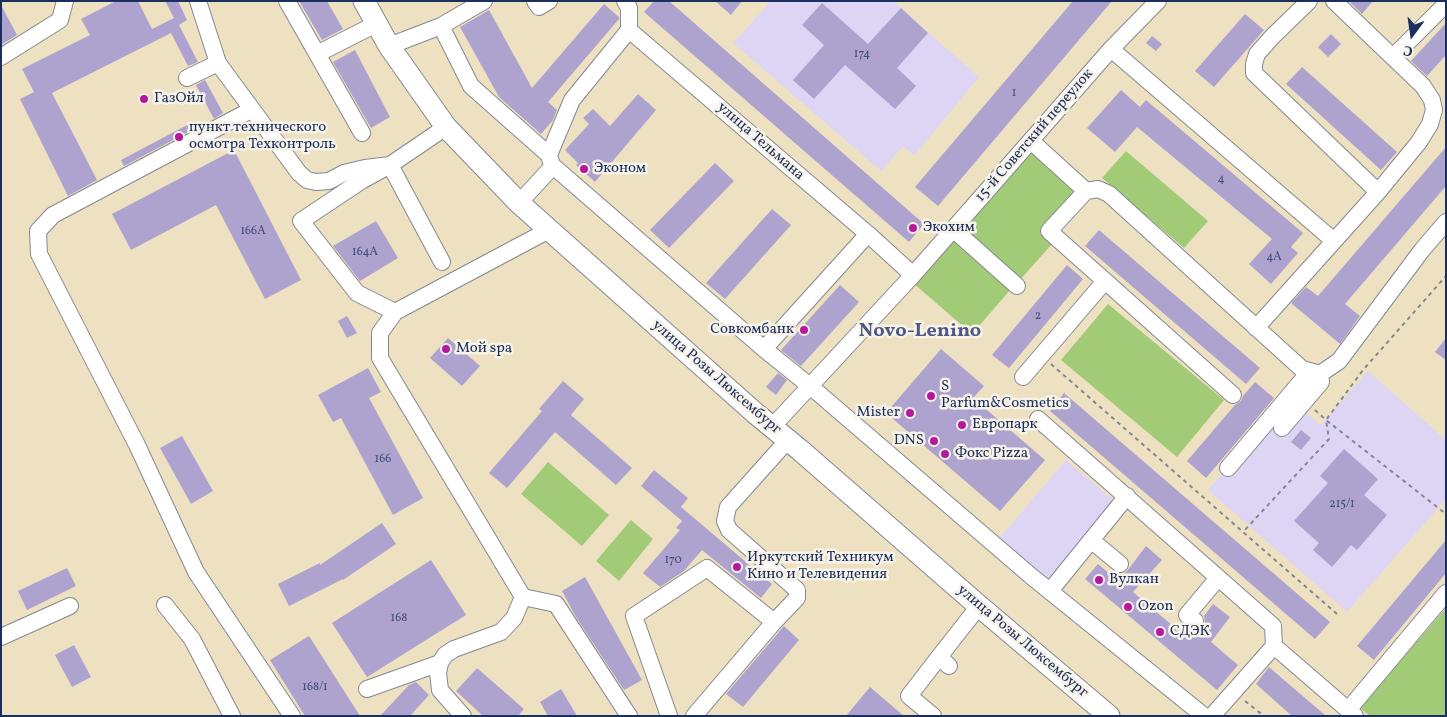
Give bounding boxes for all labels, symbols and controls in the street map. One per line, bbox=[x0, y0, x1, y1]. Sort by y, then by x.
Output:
north arrow bbox=[1387, 10, 1437, 60]
text: С bbox=[1402, 40, 1415, 60]
house number: 174 bbox=[854, 48, 870, 62]
street label: 15-й Советский переулок bbox=[972, 66, 1098, 206]
house number: 1 bbox=[1012, 87, 1016, 101]
place label: ГазОйл bbox=[154, 90, 204, 108]
marker: ГазОйл bbox=[138, 93, 150, 105]
street label: улица Тельмана bbox=[713, 99, 807, 185]
place label: пункт технического осмотра Техконтроль bbox=[189, 119, 336, 154]
marker: пункт технического осмотра Техконтроль bbox=[173, 131, 185, 143]
place label: Эконом bbox=[594, 160, 646, 178]
marker: Эконом bbox=[578, 163, 590, 175]
house number: 4 bbox=[1217, 173, 1225, 187]
place label: Экохим bbox=[923, 219, 975, 237]
marker: Экохим bbox=[907, 222, 919, 234]
house number: 166А bbox=[240, 225, 266, 239]
house number: 164А bbox=[352, 246, 378, 260]
house number: 4А bbox=[1266, 251, 1282, 265]
house number: 2 bbox=[1035, 310, 1041, 324]
street label: улица Розы Люксембург bbox=[648, 317, 784, 439]
district label: Novo-Lenino bbox=[859, 320, 981, 344]
place label: Совкомбанк bbox=[710, 321, 794, 339]
marker: Совкомбанк bbox=[798, 324, 810, 336]
place label: Мой spa bbox=[456, 340, 512, 358]
marker: Мой spa bbox=[440, 343, 452, 355]
place label: S Parfum&Cosmetics bbox=[941, 378, 1069, 413]
marker: S Parfum&Cosmetics bbox=[925, 390, 937, 402]
place label: Mister bbox=[857, 404, 900, 422]
marker: Mister bbox=[904, 407, 916, 419]
place label: Европарк bbox=[972, 416, 1038, 434]
marker: Европарк bbox=[956, 419, 968, 431]
place label: DNS bbox=[894, 432, 924, 450]
marker: DNS bbox=[928, 435, 940, 447]
place label: Фокс Pizza bbox=[955, 445, 1028, 463]
marker: Фокс Pizza bbox=[939, 448, 951, 460]
house number: 166 bbox=[375, 453, 391, 467]
house number: 215/1 bbox=[1329, 498, 1355, 512]
place label: Иркутский Техникум Кино и Телевидения bbox=[747, 549, 893, 584]
house number: 170 bbox=[664, 554, 682, 568]
marker: Иркутский Техникум Кино и Телевидения bbox=[731, 561, 743, 573]
place label: Вулкан bbox=[1109, 571, 1159, 589]
marker: Вулкан bbox=[1093, 574, 1105, 586]
street label: улица Розы Люксембург bbox=[953, 582, 1091, 702]
place label: Ozon bbox=[1138, 598, 1173, 616]
marker: Ozon bbox=[1122, 601, 1134, 613]
house number: 168 bbox=[391, 612, 407, 626]
place label: СДЭК bbox=[1170, 623, 1210, 641]
marker: СДЭК bbox=[1154, 626, 1166, 638]
house number: 168/1 bbox=[302, 681, 328, 695]

